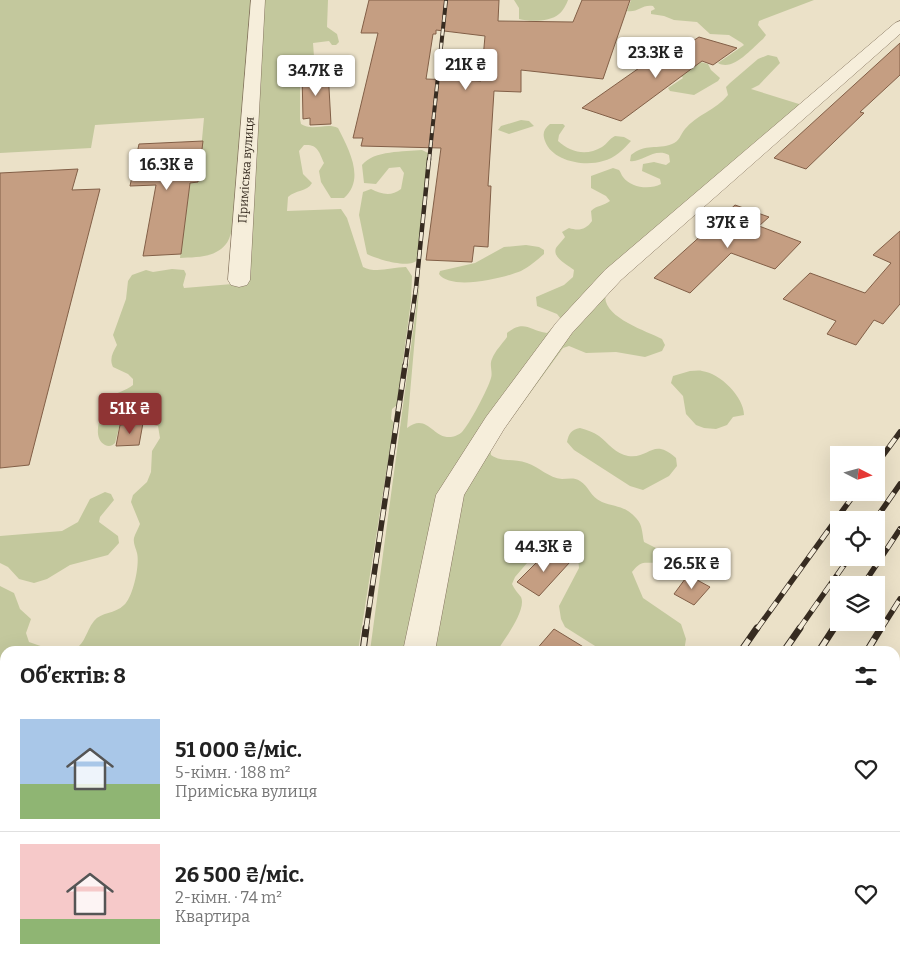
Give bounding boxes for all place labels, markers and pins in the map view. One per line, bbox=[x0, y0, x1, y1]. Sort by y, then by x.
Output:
pin: 23.3K ₴ bbox=[610, 36, 702, 79]
pin: 21K ₴ bbox=[431, 48, 501, 91]
pin: 34.7K ₴ bbox=[270, 54, 362, 97]
pin: 16.3K ₴ bbox=[121, 148, 213, 191]
pin: 37K ₴ bbox=[693, 206, 763, 249]
pin: 51K ₴ bbox=[95, 392, 165, 435]
pin: 44.3K ₴ bbox=[498, 530, 590, 573]
pin: 26.5K ₴ bbox=[646, 548, 738, 590]

